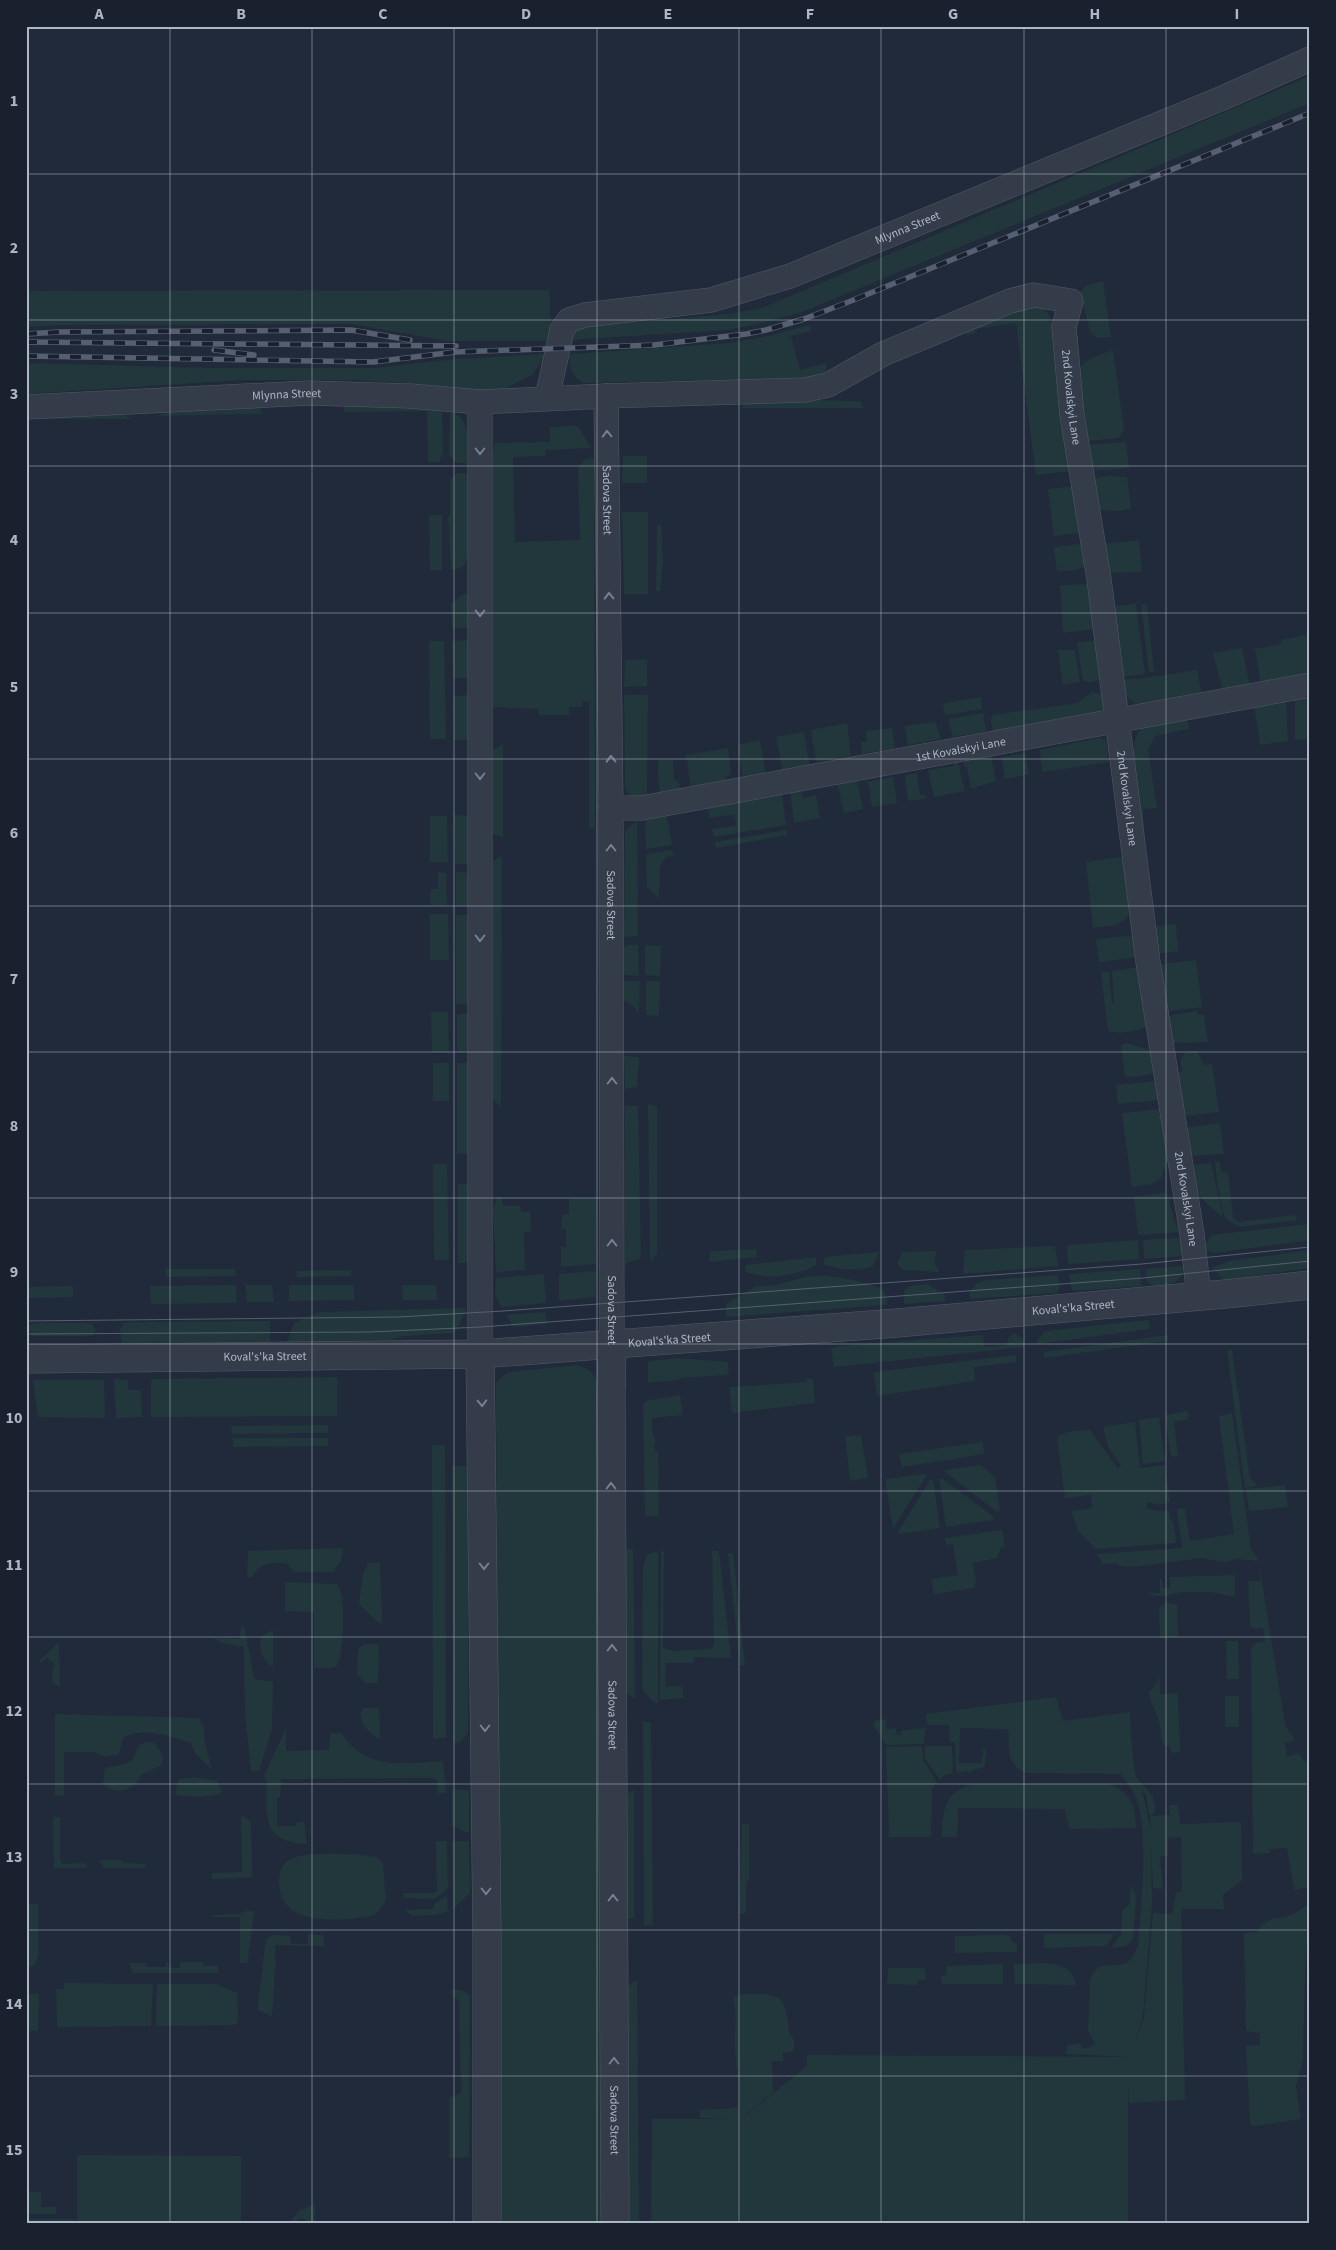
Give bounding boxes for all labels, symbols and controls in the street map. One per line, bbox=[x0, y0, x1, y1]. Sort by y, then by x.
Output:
text: A bbox=[93, 3, 104, 25]
text: B bbox=[236, 3, 246, 25]
text: C bbox=[378, 3, 388, 25]
text: D bbox=[521, 3, 531, 25]
text: E bbox=[664, 3, 672, 25]
text: F bbox=[806, 3, 814, 25]
text: G bbox=[948, 3, 958, 25]
text: H bbox=[1090, 3, 1100, 25]
text: I bbox=[1235, 3, 1239, 25]
text: 1 bbox=[10, 90, 18, 112]
street label: Mlynna Street bbox=[872, 207, 943, 249]
text: 2 bbox=[10, 237, 18, 259]
street label: 2nd Kovalskyi Lane bbox=[1058, 349, 1085, 446]
text: 3 bbox=[10, 383, 18, 405]
street label: Mlynna Street bbox=[252, 384, 321, 404]
one-way arrow bbox=[602, 430, 612, 438]
one-way arrow bbox=[475, 447, 485, 455]
street label: Sadova Street bbox=[598, 465, 616, 535]
text: 4 bbox=[10, 529, 19, 551]
one-way arrow bbox=[603, 592, 614, 600]
one-way arrow bbox=[475, 610, 485, 617]
text: 5 bbox=[10, 676, 18, 698]
street label: 1st Kovalskyi Lane bbox=[914, 733, 1007, 766]
street label: 2nd Kovalskyi Lane bbox=[1113, 750, 1142, 847]
one-way arrow bbox=[605, 755, 616, 763]
one-way arrow bbox=[475, 772, 485, 780]
text: 6 bbox=[10, 822, 18, 844]
one-way arrow bbox=[606, 844, 616, 852]
street label: Sadova Street bbox=[603, 870, 620, 940]
one-way arrow bbox=[475, 934, 485, 942]
text: 7 bbox=[10, 968, 18, 990]
one-way arrow bbox=[607, 1077, 617, 1084]
text: 8 bbox=[10, 1115, 18, 1137]
street label: 2nd Kovalskyi Lane bbox=[1170, 1150, 1202, 1247]
one-way arrow bbox=[607, 1239, 617, 1247]
text: 9 bbox=[10, 1261, 18, 1283]
street label: Sadova Street bbox=[603, 1275, 620, 1345]
street label: Koval's'ka Street bbox=[1031, 1295, 1115, 1320]
street label: Koval's'ka Street bbox=[627, 1328, 711, 1351]
street label: Koval's'ka Street bbox=[223, 1347, 307, 1365]
one-way arrow bbox=[476, 1399, 487, 1407]
text: 10 bbox=[6, 1407, 22, 1429]
one-way arrow bbox=[606, 1481, 616, 1489]
text: 11 bbox=[6, 1554, 22, 1576]
one-way arrow bbox=[479, 1562, 489, 1570]
one-way arrow bbox=[607, 1644, 617, 1652]
street label: Sadova Street bbox=[604, 1680, 621, 1750]
text: 12 bbox=[6, 1700, 22, 1722]
one-way arrow bbox=[480, 1724, 490, 1732]
text: 13 bbox=[6, 1846, 22, 1868]
one-way arrow bbox=[481, 1887, 491, 1895]
one-way arrow bbox=[608, 1894, 618, 1902]
text: 14 bbox=[6, 1993, 23, 2015]
one-way arrow bbox=[609, 2056, 619, 2064]
street label: Sadova Street bbox=[606, 2085, 623, 2155]
text: 15 bbox=[6, 2139, 22, 2161]

